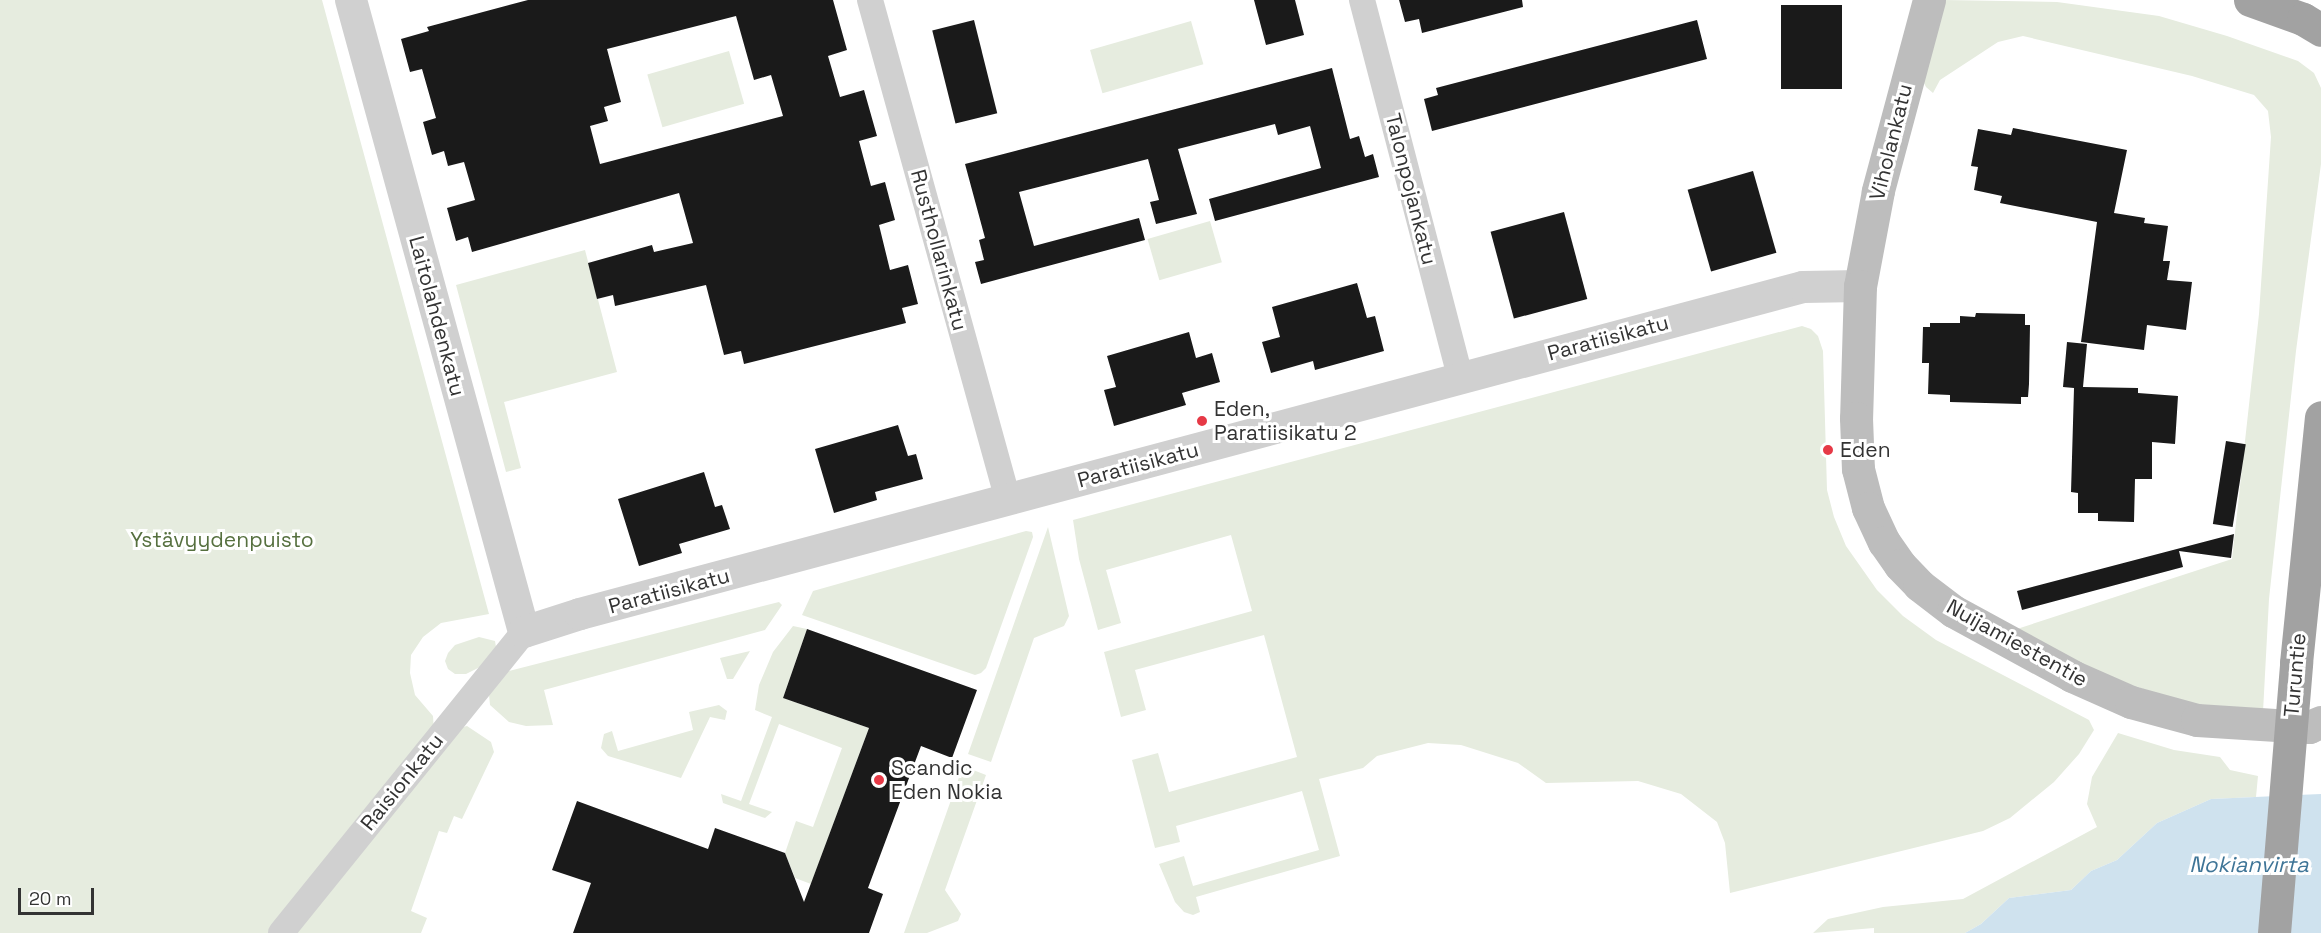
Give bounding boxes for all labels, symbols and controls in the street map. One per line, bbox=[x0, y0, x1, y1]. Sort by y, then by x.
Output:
street label: Viholankatu bbox=[1864, 81, 1918, 203]
street label: Talonpojankatu bbox=[1380, 111, 1442, 267]
street label: Rusthollarinkatu bbox=[905, 167, 973, 333]
street label: Laitolahdenkatu bbox=[403, 233, 471, 399]
street label: Paratiisikatu bbox=[1545, 310, 1671, 366]
place label: Eden, Paratiisikatu 2 bbox=[1214, 396, 1357, 446]
marker: Eden, Paratiisikatu 2 bbox=[1195, 414, 1209, 428]
street label: Paratiisikatu bbox=[1075, 437, 1201, 493]
place label: Eden bbox=[1840, 437, 1891, 463]
marker: Eden bbox=[1821, 443, 1835, 457]
park label: Ystävyydenpuisto bbox=[130, 527, 314, 553]
street label: Paratiisikatu bbox=[606, 563, 732, 619]
street label: Nuijamiestentie bbox=[1942, 594, 2092, 692]
street label: Turuntie bbox=[2279, 632, 2311, 718]
street label: Raisionkatu bbox=[355, 728, 449, 836]
place label: Scandic Eden Nokia bbox=[891, 755, 1002, 805]
marker: Scandic Eden Nokia bbox=[872, 773, 886, 787]
water label: Nokianvirta bbox=[2189, 852, 2309, 878]
scale bar bbox=[21, 876, 98, 914]
text: 20 m bbox=[29, 887, 72, 910]

